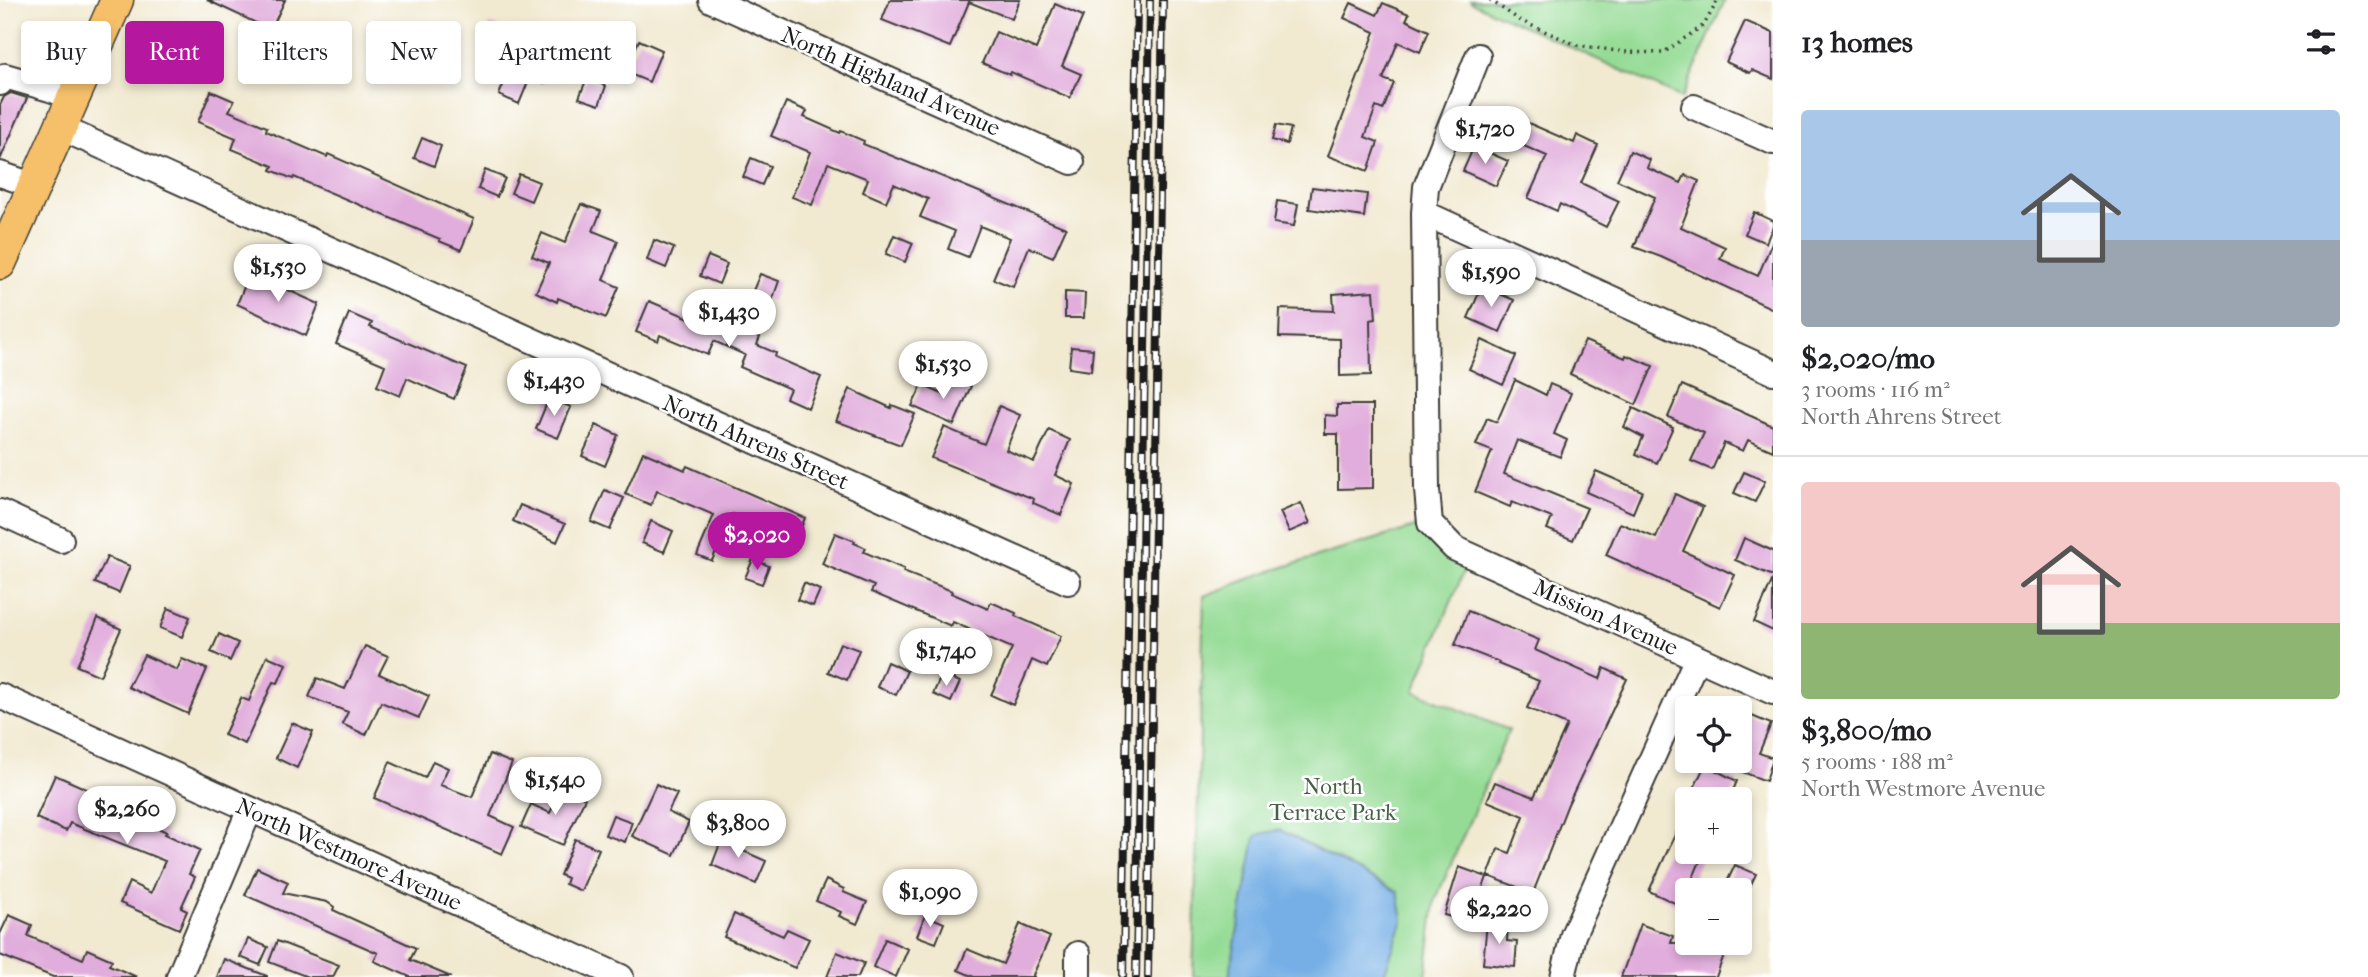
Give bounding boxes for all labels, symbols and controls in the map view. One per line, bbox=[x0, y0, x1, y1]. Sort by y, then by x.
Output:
chip: Buy bbox=[21, 21, 111, 84]
chip: Rent bbox=[125, 21, 224, 84]
chip: Filters bbox=[238, 21, 352, 84]
chip: New bbox=[366, 21, 461, 84]
chip: Apartment bbox=[475, 21, 636, 84]
street label: North Highland Avenue bbox=[777, 21, 1004, 142]
icon: filters bbox=[2302, 23, 2340, 61]
text: 13 homes bbox=[1801, 25, 1913, 60]
pin: $1,720 bbox=[1428, 106, 1542, 166]
text: $1,720 bbox=[1455, 115, 1515, 142]
icon: home bbox=[2008, 155, 2134, 281]
pin: $1,530 bbox=[221, 244, 335, 304]
pin: $1,590 bbox=[1434, 250, 1548, 309]
text: $1,530 bbox=[250, 253, 306, 280]
text: $1,590 bbox=[1461, 258, 1521, 285]
pin: $1,430 bbox=[672, 290, 786, 349]
text: $1,430 bbox=[698, 298, 760, 325]
text: $2,020/mo bbox=[1801, 341, 1935, 376]
pin: $1,530 bbox=[886, 342, 1000, 401]
text: $1,530 bbox=[915, 350, 971, 377]
pin: $1,430 bbox=[497, 358, 611, 418]
text: $1,430 bbox=[523, 367, 585, 394]
text: 3 rooms · 116 m² bbox=[1801, 376, 1950, 403]
street label: North Ahrens Street bbox=[659, 389, 853, 496]
text: North Ahrens Street bbox=[1801, 403, 2002, 430]
pin: $2,020 bbox=[700, 512, 814, 572]
text: $2,020 bbox=[724, 521, 790, 548]
icon: home bbox=[2008, 527, 2134, 653]
street label: Mission Avenue bbox=[1529, 574, 1682, 661]
pin: $1,740 bbox=[889, 628, 1003, 688]
text: $1,740 bbox=[915, 637, 977, 664]
map controls bbox=[1675, 696, 1752, 955]
button: locate bbox=[1675, 696, 1752, 773]
text: $3,800/mo bbox=[1801, 713, 1932, 748]
text: 5 rooms · 188 m² bbox=[1801, 748, 1953, 775]
pin: $1,540 bbox=[498, 758, 612, 817]
text: $1,540 bbox=[525, 766, 585, 793]
park label: North Terrace Park bbox=[1269, 773, 1398, 826]
text: North Westmore Avenue bbox=[1801, 775, 2045, 802]
pin: $2,260 bbox=[70, 786, 184, 846]
button: + bbox=[1675, 787, 1752, 864]
street label: North Westmore Avenue bbox=[232, 792, 466, 916]
text: $2,260 bbox=[94, 795, 160, 822]
pin: $3,800 bbox=[681, 800, 795, 860]
text: $3,800 bbox=[706, 809, 770, 836]
pin: $1,090 bbox=[873, 870, 987, 929]
text: $1,090 bbox=[898, 878, 962, 905]
button: − bbox=[1675, 878, 1752, 955]
pin: $2,220 bbox=[1442, 886, 1556, 946]
text: $2,220 bbox=[1466, 895, 1532, 922]

